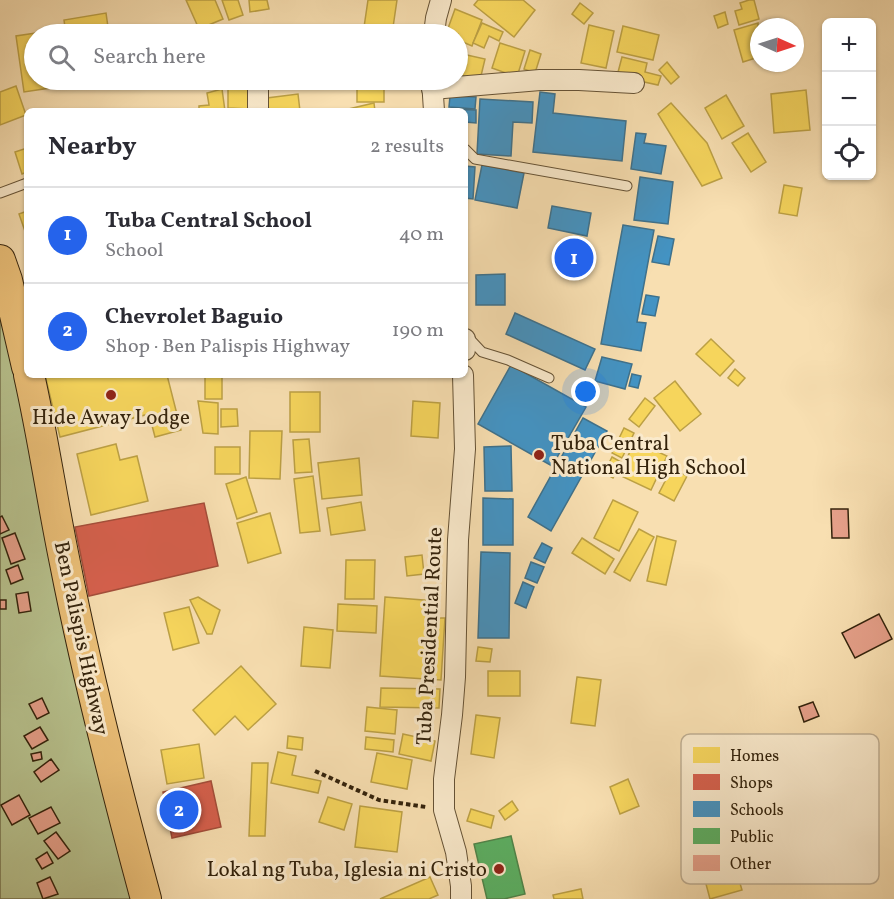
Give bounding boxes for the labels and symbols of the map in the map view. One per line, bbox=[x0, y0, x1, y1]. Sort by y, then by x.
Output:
north arrow bbox=[750, 18, 804, 72]
pin: 1 bbox=[554, 236, 594, 280]
your location bbox=[571, 377, 600, 406]
marker: Hide Away Lodge bbox=[104, 388, 118, 402]
place label: Hide Away Lodge bbox=[32, 404, 190, 433]
place label: Tuba Central National High School bbox=[551, 430, 746, 483]
marker: Tuba Central National High School bbox=[532, 448, 546, 462]
street label: Tuba Presidential Route bbox=[410, 526, 451, 746]
street label: Ben Palispis Highway bbox=[46, 539, 115, 739]
legend bbox=[681, 734, 879, 884]
text: Homes bbox=[730, 746, 779, 768]
text: Shops bbox=[730, 773, 773, 795]
pin: 2 bbox=[160, 788, 198, 832]
text: Schools bbox=[730, 800, 784, 822]
text: Public bbox=[730, 827, 774, 849]
text: Other bbox=[730, 854, 771, 876]
place label: Lokal ng Tuba, Iglesia ni Cristo bbox=[207, 856, 487, 885]
marker: Lokal ng Tuba, Iglesia ni Cristo bbox=[492, 862, 506, 876]

